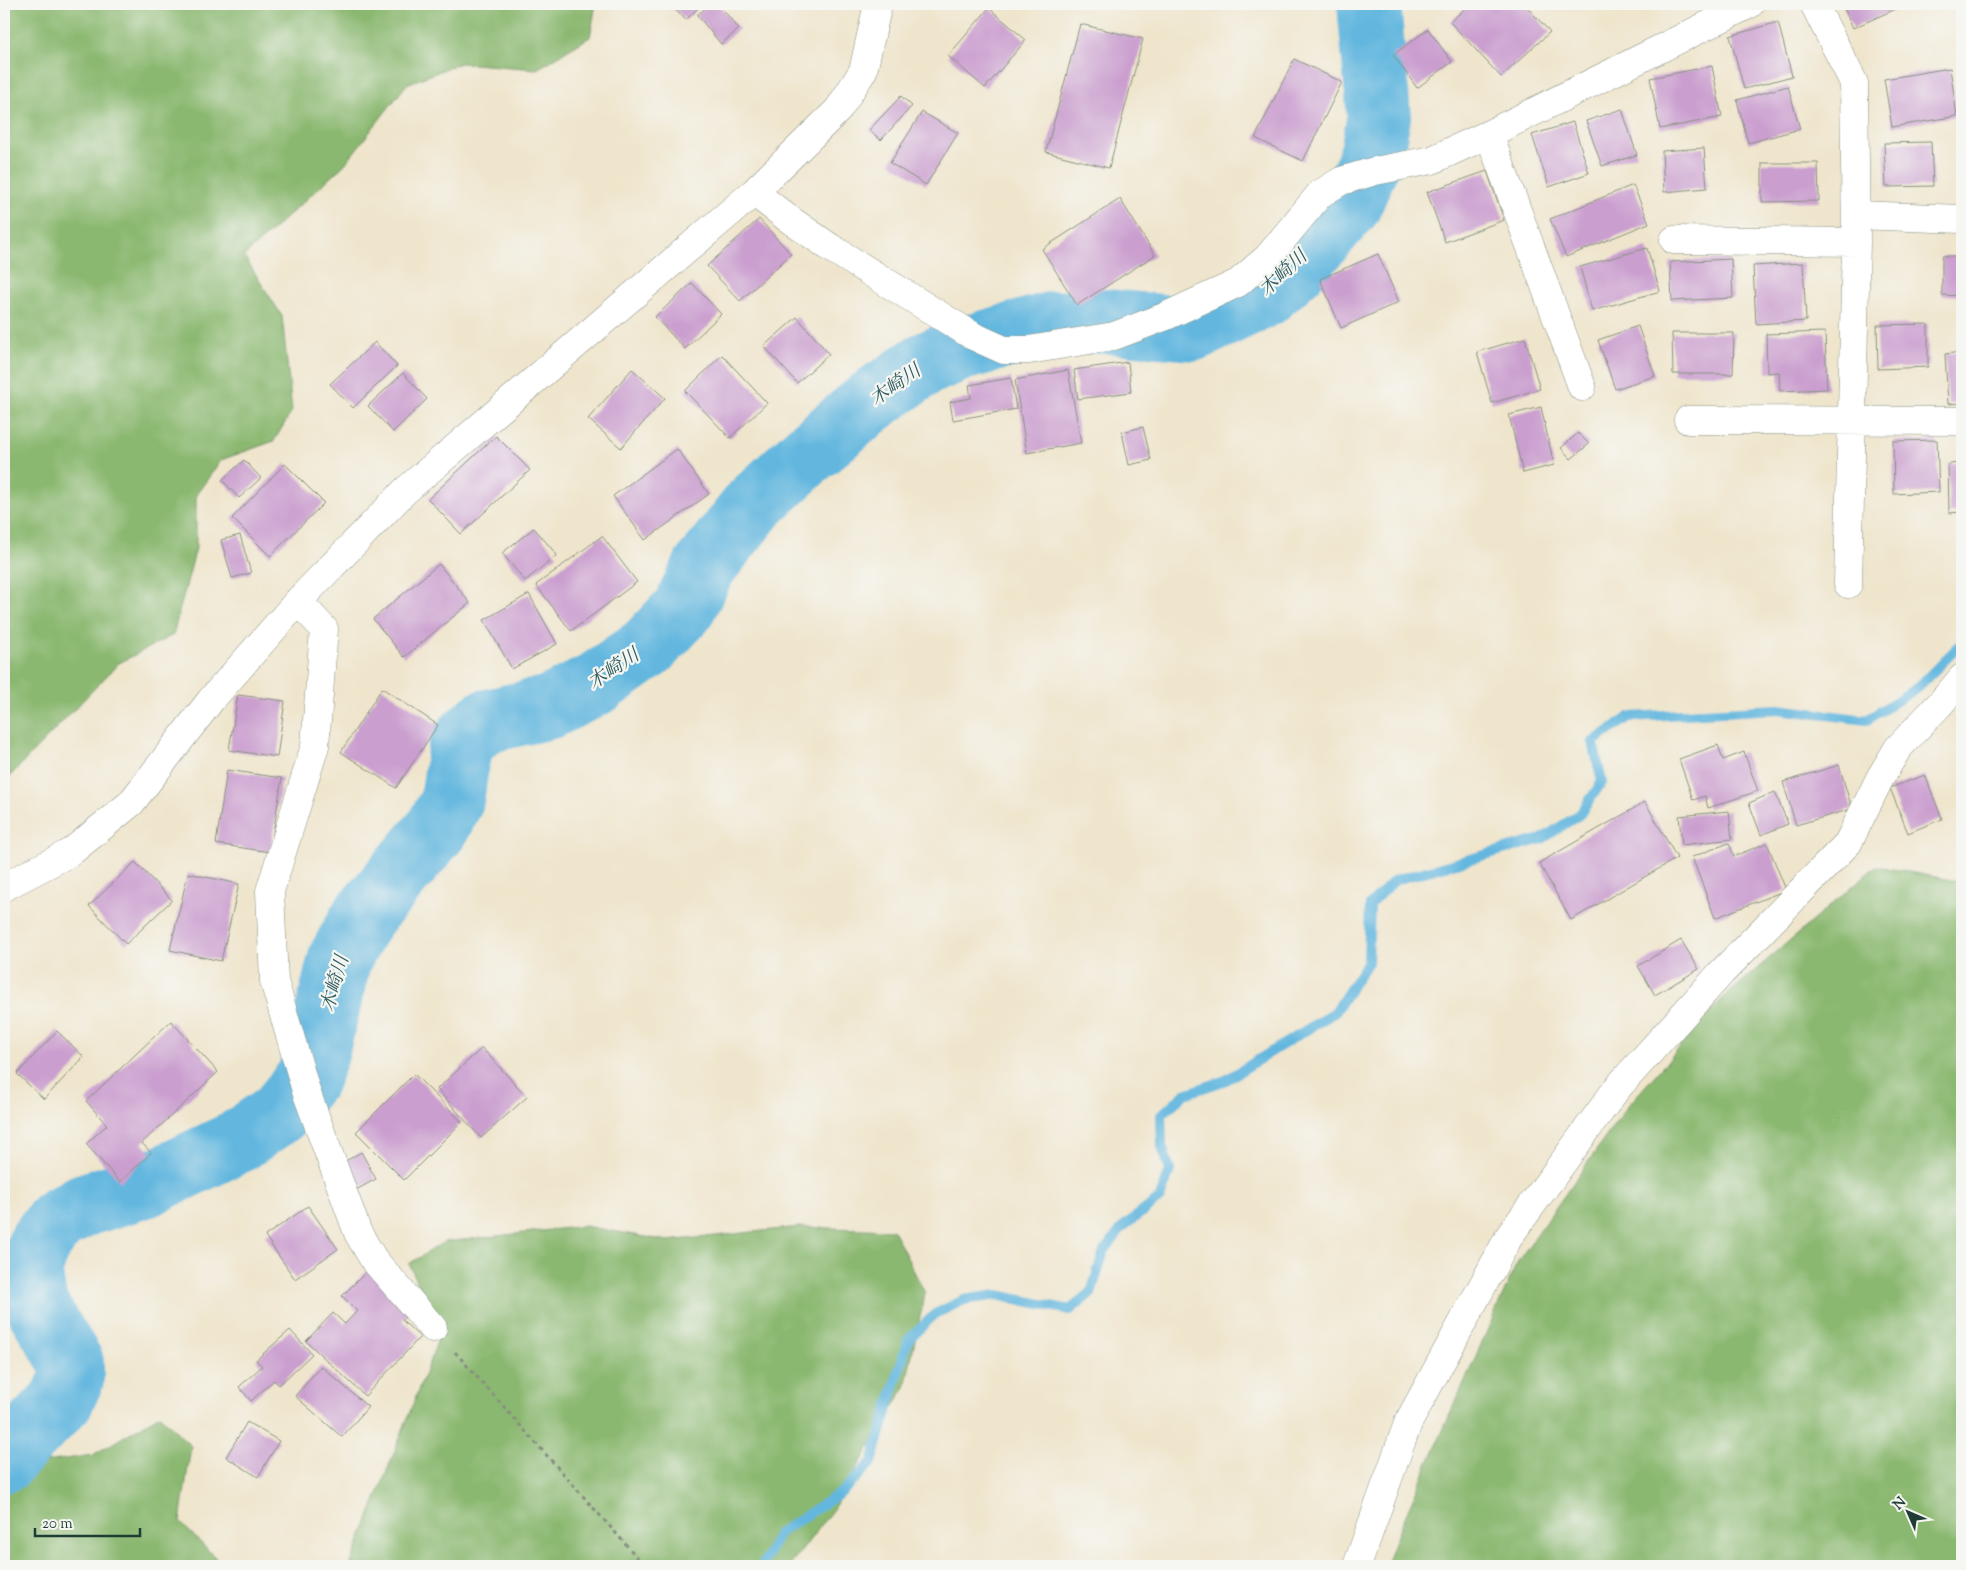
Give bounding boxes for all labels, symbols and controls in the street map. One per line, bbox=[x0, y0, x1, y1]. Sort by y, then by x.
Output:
water label: 木崎川 bbox=[1254, 243, 1316, 303]
water label: 木崎川 bbox=[865, 357, 929, 413]
water label: 木崎川 bbox=[583, 642, 647, 697]
water label: 木崎川 bbox=[315, 951, 357, 1015]
north arrow bbox=[1884, 1488, 1934, 1538]
text: N bbox=[1889, 1493, 1911, 1515]
scale bar bbox=[35, 1505, 140, 1537]
text: 20 m bbox=[42, 1514, 73, 1535]

